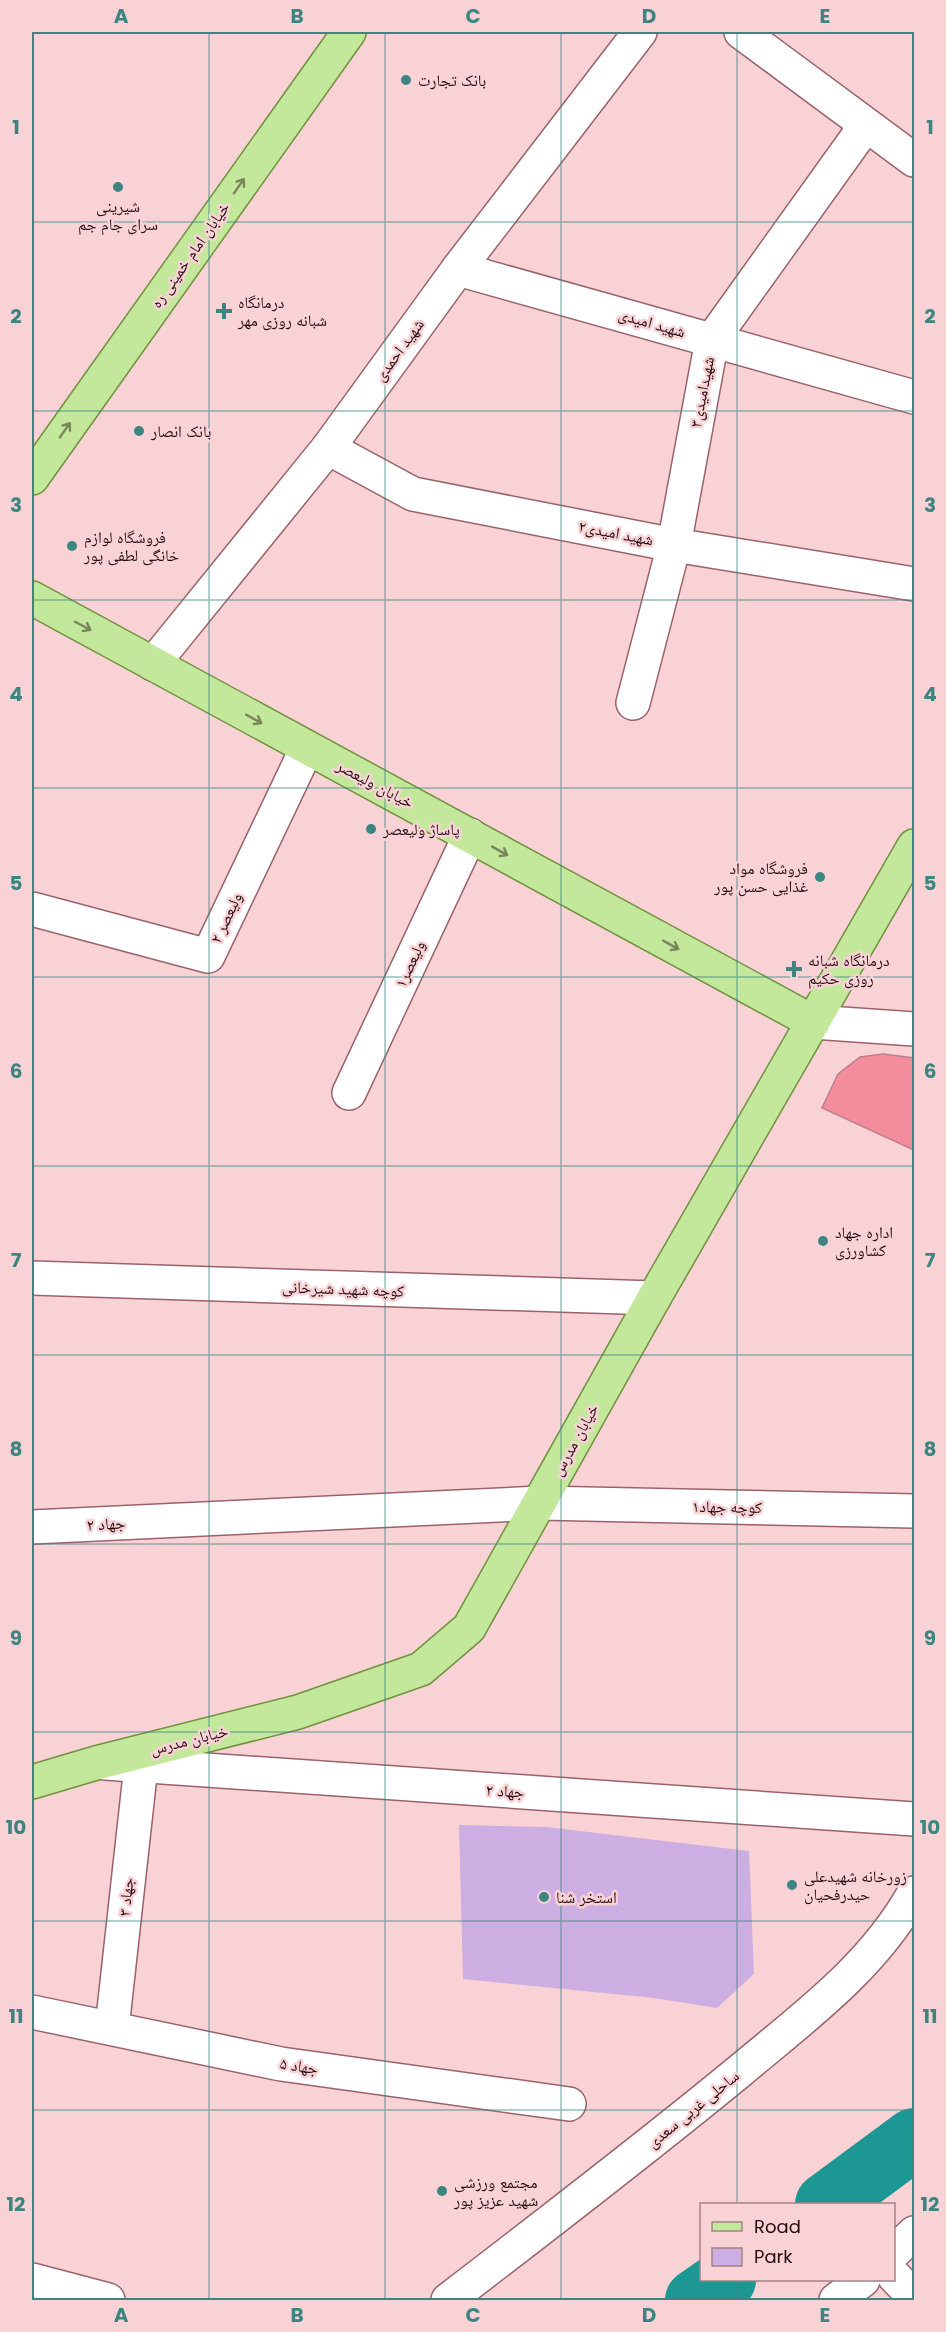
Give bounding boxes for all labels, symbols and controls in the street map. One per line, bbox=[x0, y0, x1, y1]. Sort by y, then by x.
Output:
text: A bbox=[114, 2, 129, 30]
text: B bbox=[290, 2, 304, 30]
text: C bbox=[465, 2, 481, 30]
text: D bbox=[642, 2, 656, 30]
text: E bbox=[820, 2, 830, 30]
place label: بانک تجارت bbox=[418, 69, 486, 92]
marker: بانک تجارت bbox=[399, 73, 413, 87]
text: 1 bbox=[12, 113, 20, 141]
text: 1 bbox=[926, 113, 934, 141]
one-way arrow bbox=[233, 178, 245, 194]
marker: شیرینی سرای جام جم bbox=[111, 180, 125, 194]
place label: شیرینی سرای جام جم bbox=[78, 195, 158, 236]
street label: خیابان امام خمینی ره bbox=[145, 197, 235, 313]
place label: درمانگاه شبانه روزی مهر bbox=[237, 291, 327, 332]
text: 2 bbox=[10, 302, 22, 330]
marker: درمانگاه شبانه روزی مهر bbox=[215, 302, 233, 320]
street label: شهید امیدی bbox=[616, 302, 688, 344]
text: 2 bbox=[924, 302, 936, 330]
street label: شهید احمدی bbox=[368, 314, 430, 386]
street label: شهیدامیدی۳ bbox=[684, 355, 720, 429]
place label: بانک انصار bbox=[150, 420, 211, 443]
one-way arrow bbox=[59, 423, 71, 439]
marker: بانک انصار bbox=[132, 424, 146, 438]
text: 3 bbox=[10, 491, 22, 519]
text: 3 bbox=[924, 491, 936, 519]
street label: شهید امیدی۲ bbox=[577, 514, 655, 552]
place label: فروشگاه لوازم خانگی لطفی پور bbox=[83, 526, 179, 567]
marker: فروشگاه لوازم خانگی لطفی پور bbox=[65, 539, 79, 553]
one-way arrow bbox=[74, 620, 91, 632]
text: 4 bbox=[9, 680, 23, 708]
text: 4 bbox=[923, 680, 937, 708]
one-way arrow bbox=[245, 714, 263, 725]
street label: خیابان ولیعصر bbox=[332, 754, 418, 814]
place label: پاساژ ولیعصر bbox=[382, 818, 460, 841]
marker: پاساژ ولیعصر bbox=[364, 822, 378, 836]
one-way arrow bbox=[491, 845, 508, 857]
place label: فروشگاه مواد غذایی حسن پور bbox=[713, 857, 808, 898]
text: 5 bbox=[10, 869, 23, 897]
text: 5 bbox=[924, 869, 937, 897]
marker: فروشگاه مواد غذایی حسن پور bbox=[813, 870, 827, 884]
street label: ولیعصر ۲ bbox=[204, 889, 248, 947]
street label: ولیعصر۱ bbox=[389, 937, 431, 991]
one-way arrow bbox=[662, 940, 680, 951]
place label: درمانگاه شبانه روزی حکیم bbox=[808, 949, 890, 990]
marker: درمانگاه شبانه روزی حکیم bbox=[785, 960, 803, 978]
text: 6 bbox=[10, 1057, 22, 1085]
text: 6 bbox=[924, 1057, 936, 1085]
place label: اداره جهاد کشاورزی bbox=[835, 1221, 893, 1262]
marker: اداره جهاد کشاورزی bbox=[816, 1234, 830, 1248]
text: 7 bbox=[11, 1246, 22, 1274]
text: 7 bbox=[925, 1246, 936, 1274]
street label: کوچه شهید شیرخانی bbox=[281, 1275, 405, 1303]
street label: خیابان مدرس bbox=[546, 1400, 604, 1480]
text: 8 bbox=[10, 1435, 22, 1463]
text: 8 bbox=[924, 1435, 936, 1463]
street label: کوچه جهاد۱ bbox=[692, 1495, 763, 1519]
street label: جهاد ۲ bbox=[86, 1512, 126, 1536]
text: 9 bbox=[10, 1624, 22, 1652]
text: 9 bbox=[924, 1624, 936, 1652]
street label: خیابان مدرس bbox=[148, 1719, 230, 1761]
street label: جهاد ۲ bbox=[485, 1778, 525, 1804]
text: 10 bbox=[6, 1813, 26, 1841]
text: 10 bbox=[920, 1813, 940, 1841]
place label: زورخانه شهیدعلی حیدرفحیان bbox=[804, 1865, 907, 1906]
street label: جهاد ۳ bbox=[113, 1877, 139, 1917]
marker: زورخانه شهیدعلی حیدرفحیان bbox=[785, 1878, 799, 1892]
place label: استخر شنا bbox=[556, 1886, 617, 1909]
marker: استخر شنا bbox=[537, 1890, 551, 1904]
text: 11 bbox=[8, 2002, 24, 2030]
text: 11 bbox=[922, 2002, 938, 2030]
street label: جهاد ۵ bbox=[278, 2052, 320, 2080]
street label: ساحلی غربی سعدی bbox=[642, 2065, 744, 2153]
place label: مجتمع ورزشی شهید عزیز پور bbox=[453, 2171, 538, 2212]
marker: مجتمع ورزشی شهید عزیز پور bbox=[435, 2184, 449, 2198]
text: 12 bbox=[7, 2190, 25, 2218]
text: 12 bbox=[921, 2190, 939, 2218]
legend bbox=[700, 2203, 895, 2281]
text: Road bbox=[754, 2214, 801, 2239]
text: Park bbox=[754, 2244, 793, 2269]
text: A bbox=[114, 2301, 129, 2329]
text: B bbox=[290, 2301, 304, 2329]
text: C bbox=[465, 2301, 481, 2329]
text: D bbox=[642, 2301, 656, 2329]
text: E bbox=[820, 2301, 830, 2329]

